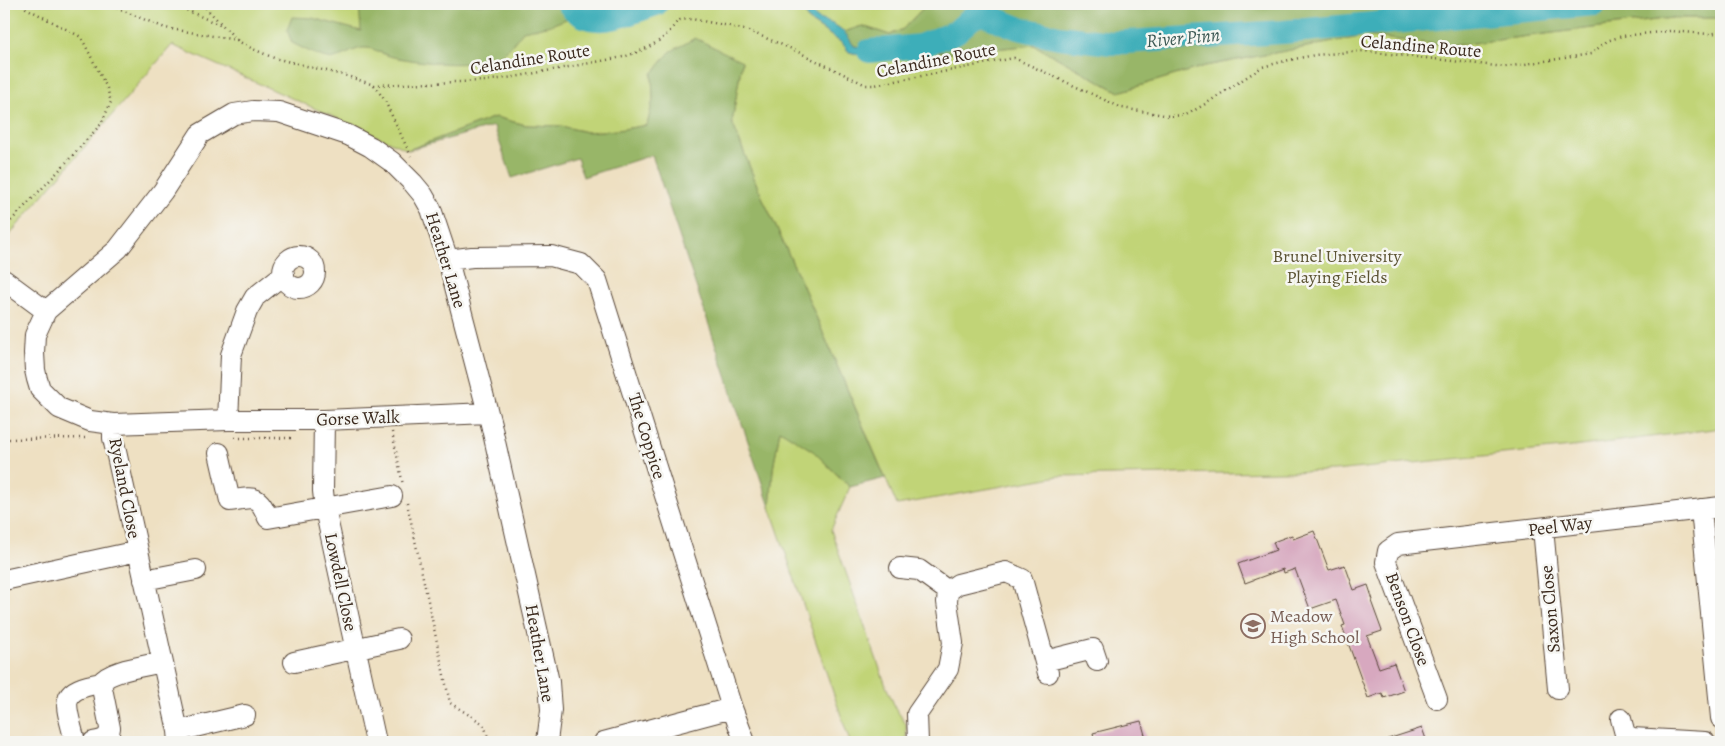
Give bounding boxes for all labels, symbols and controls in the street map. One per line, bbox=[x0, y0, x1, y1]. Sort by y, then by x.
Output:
water label: River Pinn bbox=[1145, 22, 1221, 54]
street label: Celandine Route bbox=[1360, 29, 1482, 63]
street label: Celandine Route bbox=[874, 37, 998, 83]
street label: Celandine Route bbox=[468, 38, 592, 80]
street label: Heather Lane bbox=[420, 209, 472, 311]
park label: Brunel University Playing Fields bbox=[1273, 244, 1402, 289]
street label: The Coppice bbox=[623, 390, 671, 482]
street label: Gorse Walk bbox=[316, 405, 400, 431]
street label: Ryeland Close bbox=[103, 436, 147, 540]
street label: Peel Way bbox=[1526, 510, 1594, 542]
street label: Lowdell Close bbox=[319, 530, 363, 634]
street label: Saxon Close bbox=[1534, 564, 1566, 654]
street label: Benson Close bbox=[1380, 569, 1436, 669]
street label: Heather Lane bbox=[520, 602, 560, 704]
place label: Meadow High School bbox=[1270, 604, 1360, 649]
school or university icon: Meadow High School bbox=[1240, 613, 1266, 639]

